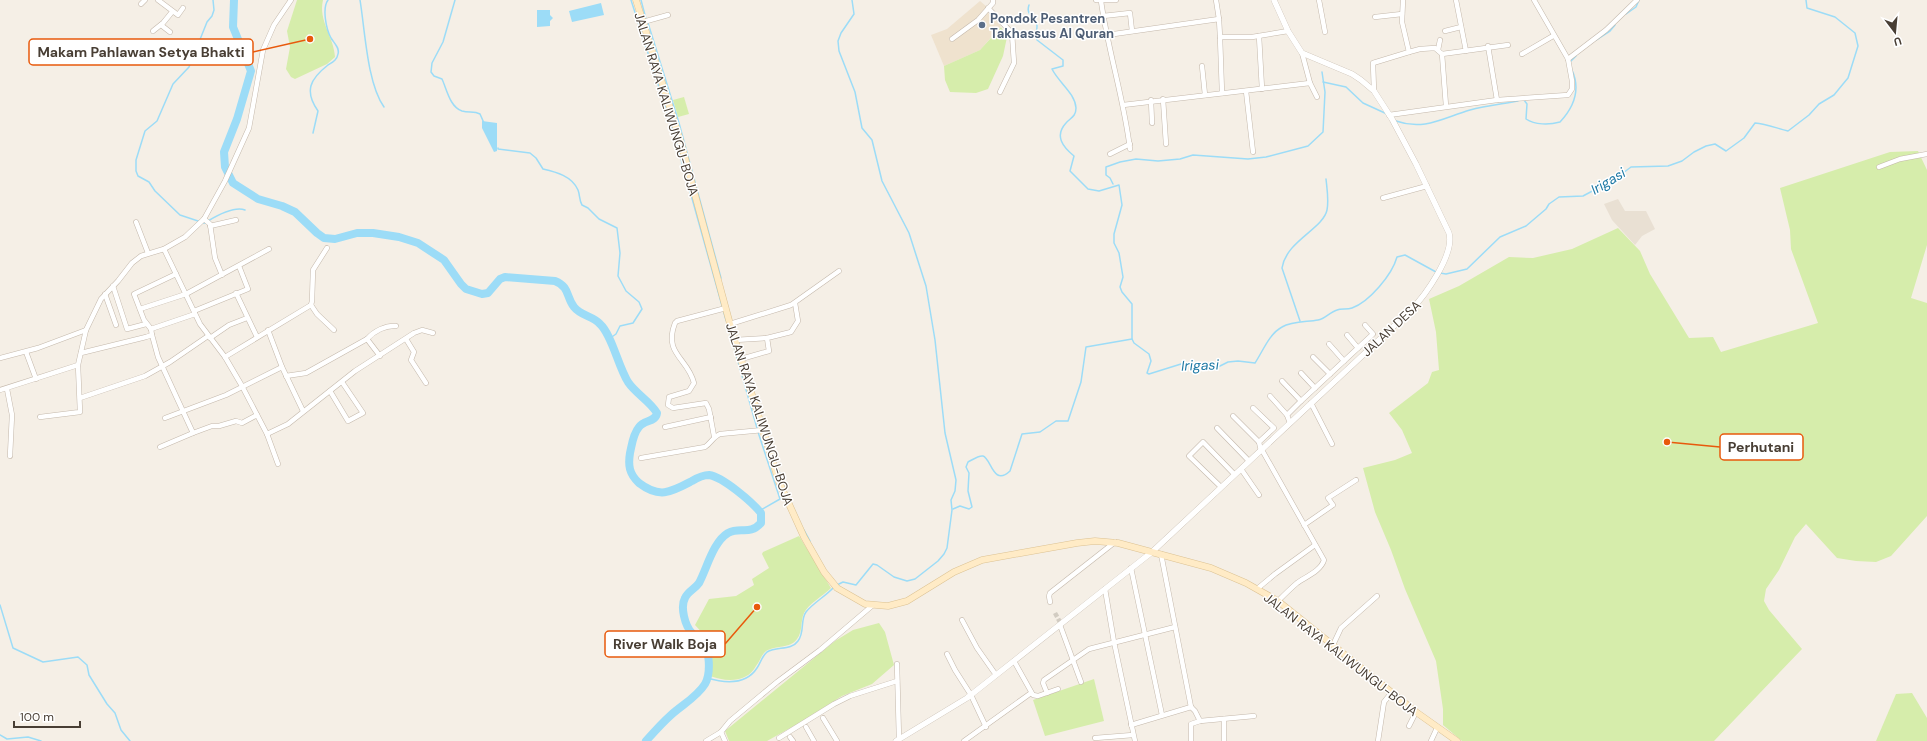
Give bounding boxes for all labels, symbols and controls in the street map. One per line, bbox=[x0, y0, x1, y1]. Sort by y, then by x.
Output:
street label: JALAN RAYA KALIWUNGU-BOJA bbox=[630, 10, 703, 198]
place label: Pondok Pesantren Takhassus Al Quran bbox=[990, 10, 1114, 42]
north arrow bbox=[1875, 12, 1915, 52]
marker: Pondok Pesantren Takhassus Al Quran bbox=[977, 20, 987, 30]
text: U bbox=[1892, 34, 1903, 49]
callout: Makam Pahlawan Setya Bhakti bbox=[29, 39, 253, 65]
text: Makam Pahlawan Setya Bhakti bbox=[37, 43, 245, 61]
water label: Irigasi bbox=[1587, 163, 1629, 198]
street label: JALAN DESA bbox=[1358, 296, 1425, 360]
street label: JALAN RAYA KALIWUNGU-BOJA bbox=[722, 321, 797, 508]
water label: Irigasi bbox=[1181, 355, 1220, 375]
callout: Perhutani bbox=[1720, 434, 1803, 460]
text: Perhutani bbox=[1728, 438, 1794, 456]
street label: JALAN RAYA KALIWUNGU-BOJA bbox=[1260, 589, 1421, 720]
callout: River Walk Boja bbox=[605, 631, 725, 657]
text: River Walk Boja bbox=[613, 635, 717, 653]
scale bar bbox=[14, 703, 80, 729]
text: 100 m bbox=[20, 709, 54, 725]

